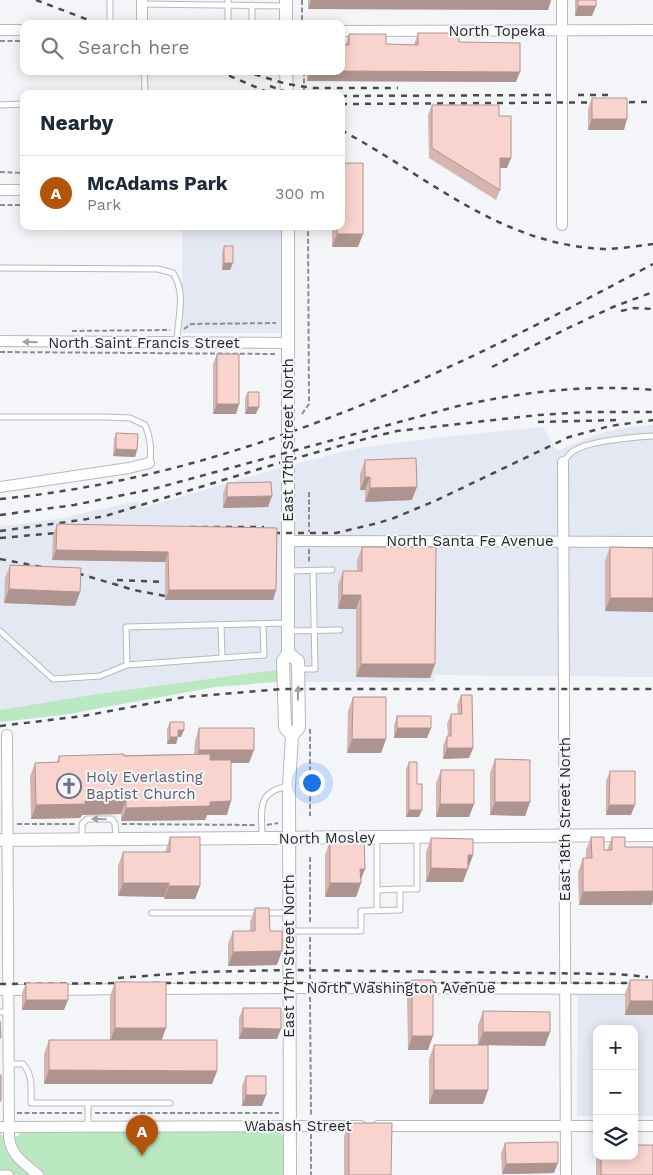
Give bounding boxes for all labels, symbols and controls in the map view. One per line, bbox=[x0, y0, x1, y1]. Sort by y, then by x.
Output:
search box bbox=[20, 20, 345, 75]
street label: North Topeka bbox=[448, 22, 546, 40]
icon: search bbox=[38, 34, 66, 62]
text: Search here bbox=[78, 36, 189, 59]
text: Nearby bbox=[40, 110, 113, 135]
text: McAdams Park bbox=[87, 172, 228, 195]
text: A bbox=[51, 184, 61, 203]
text: 300 m bbox=[275, 184, 325, 203]
text: Park bbox=[87, 195, 121, 214]
street label: North Saint Francis Street bbox=[48, 334, 240, 352]
one-way arrow bbox=[21, 338, 37, 346]
street label: East 17th Street North bbox=[279, 358, 297, 522]
street label: North Santa Fe Avenue bbox=[386, 532, 554, 550]
one-way arrow bbox=[294, 685, 302, 701]
street label: East 18th Street North bbox=[556, 737, 574, 901]
place label: Holy Everlasting Baptist Church bbox=[86, 768, 203, 803]
your location bbox=[299, 770, 325, 796]
church icon: Holy Everlasting Baptist Church bbox=[56, 773, 82, 799]
one-way arrow bbox=[90, 815, 106, 823]
street label: North Mosley bbox=[279, 828, 376, 848]
street label: East 17th Street North bbox=[280, 874, 298, 1038]
street label: North Washington Avenue bbox=[307, 979, 495, 997]
map controls bbox=[593, 1025, 638, 1160]
button: + bbox=[593, 1025, 638, 1070]
button: − bbox=[593, 1070, 638, 1115]
pin: A bbox=[126, 1115, 158, 1156]
button: layers bbox=[593, 1115, 638, 1160]
street label: Wabash Street bbox=[244, 1117, 353, 1135]

